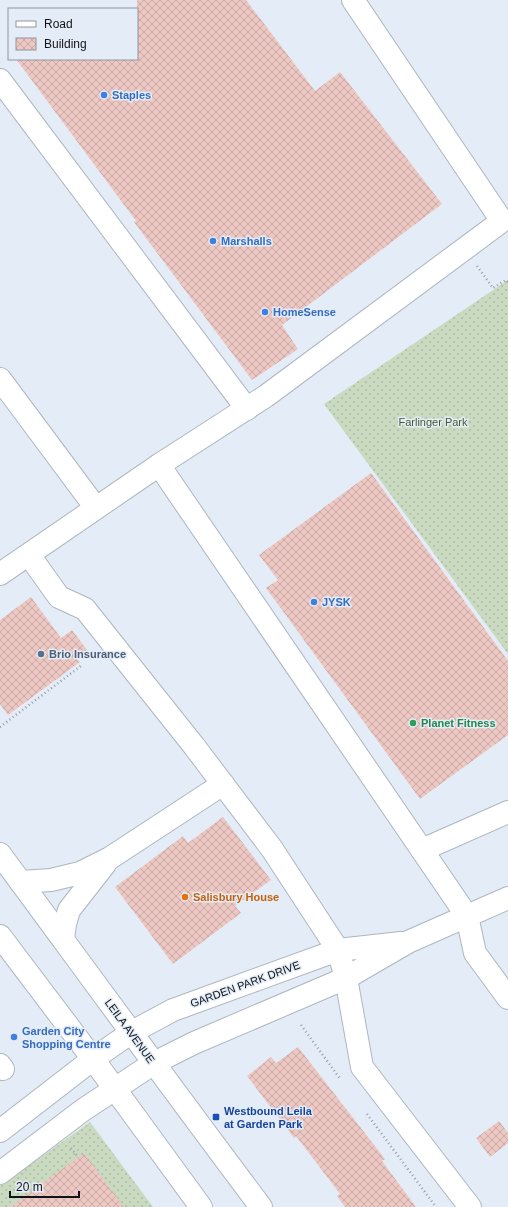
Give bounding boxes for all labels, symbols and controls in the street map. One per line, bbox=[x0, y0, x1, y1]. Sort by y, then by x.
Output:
legend bbox=[8, 8, 138, 60]
text: Road bbox=[44, 17, 73, 31]
text: Building bbox=[44, 37, 87, 51]
place label: Staples bbox=[112, 89, 151, 101]
marker: Staples bbox=[99, 90, 109, 100]
place label: Marshalls bbox=[221, 235, 272, 247]
marker: Marshalls bbox=[208, 236, 218, 246]
place label: HomeSense bbox=[273, 306, 336, 318]
marker: HomeSense bbox=[260, 307, 270, 317]
park label: Farlinger Park bbox=[398, 416, 468, 428]
place label: JYSK bbox=[322, 596, 351, 608]
marker: JYSK bbox=[309, 597, 319, 607]
place label: Brio Insurance bbox=[49, 648, 126, 660]
marker: Brio Insurance bbox=[36, 649, 46, 659]
place label: Planet Fitness bbox=[421, 717, 496, 729]
marker: Planet Fitness bbox=[408, 718, 418, 728]
place label: Salisbury House bbox=[193, 891, 279, 903]
marker: Salisbury House bbox=[180, 892, 190, 902]
street label: GARDEN PARK DRIVE bbox=[188, 959, 302, 1009]
street label: LEILA AVENUE bbox=[103, 997, 157, 1065]
place label: Garden City Shopping Centre bbox=[22, 1025, 111, 1050]
marker: Garden City Shopping Centre bbox=[9, 1032, 19, 1042]
place label: Westbound Leila at Garden Park bbox=[224, 1105, 313, 1130]
marker: Westbound Leila at Garden Park bbox=[211, 1112, 221, 1122]
scale bar bbox=[10, 1173, 79, 1199]
text: 20 m bbox=[16, 1180, 43, 1194]

